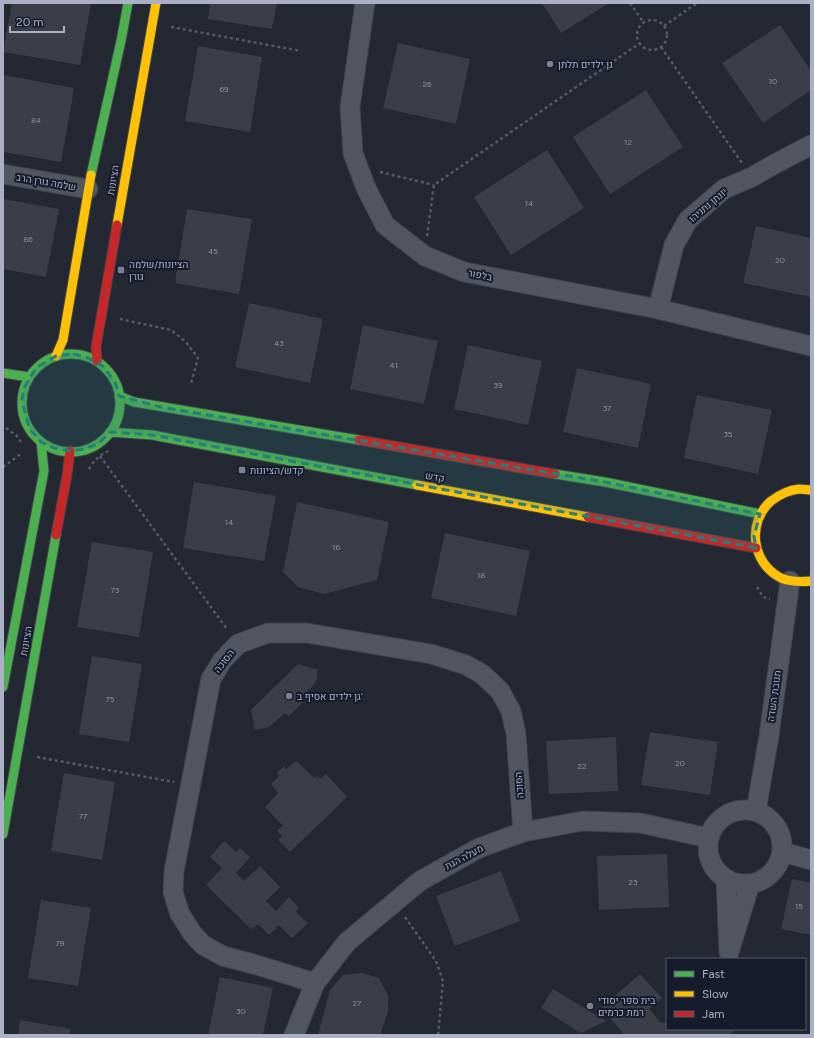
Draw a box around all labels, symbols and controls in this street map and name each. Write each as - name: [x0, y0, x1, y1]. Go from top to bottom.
- scale bar: [10, 8, 64, 34]
- text: 20 m: [16, 15, 44, 29]
- place label: גן ילדים תלתן: [558, 58, 613, 71]
- marker: גן ילדים תלתן: [545, 59, 555, 69]
- house number: 10: [769, 76, 777, 86]
- house number: 26: [423, 79, 432, 89]
- house number: 69: [219, 84, 229, 94]
- house number: 84: [31, 115, 41, 125]
- house number: 12: [624, 137, 632, 147]
- street label: הציונות: [104, 164, 122, 196]
- street label: שלמה גורן הרב: [15, 170, 77, 194]
- street label: יונתן נתניהו: [686, 185, 730, 225]
- house number: 14: [525, 198, 533, 208]
- house number: 86: [23, 234, 33, 244]
- house number: 45: [208, 246, 218, 256]
- house number: 20: [775, 255, 785, 265]
- place label: הציונות/שלמה גורן: [129, 258, 188, 283]
- marker: הציונות/שלמה גורן: [116, 265, 126, 275]
- street label: בלפור: [467, 266, 494, 284]
- house number: 43: [274, 338, 284, 348]
- house number: 41: [390, 360, 398, 370]
- house number: 39: [494, 380, 503, 390]
- house number: 37: [603, 403, 612, 413]
- house number: 35: [724, 429, 733, 439]
- place label: קדש/הציונות: [250, 464, 303, 477]
- marker: קדש/הציונות: [237, 465, 247, 475]
- street label: קדש: [424, 469, 446, 485]
- house number: 14: [225, 517, 233, 527]
- house number: 16: [332, 542, 340, 552]
- house number: 18: [477, 570, 485, 580]
- house number: 73: [111, 585, 119, 595]
- street label: הציונות: [17, 625, 35, 657]
- street label: הסוכה: [211, 646, 237, 675]
- street label: תנובת השדה: [764, 669, 784, 723]
- place label: גן ילדים אסיף ב': [297, 690, 363, 703]
- marker: גן ילדים אסיף ב': [284, 691, 294, 701]
- house number: 75: [106, 694, 115, 704]
- house number: 20: [675, 758, 685, 768]
- house number: 22: [578, 761, 586, 771]
- street label: הסוכה: [512, 771, 526, 799]
- house number: 77: [79, 811, 88, 821]
- street label: מעלה הגת: [443, 841, 485, 873]
- house number: 23: [629, 877, 637, 887]
- house number: 15: [795, 901, 803, 911]
- house number: 79: [56, 938, 65, 948]
- legend: [666, 958, 806, 1030]
- text: Fast: [702, 967, 725, 981]
- text: Slow: [702, 987, 729, 1001]
- place label: בית ספר יסודי רמת כרמים: [598, 994, 656, 1019]
- house number: 27: [353, 998, 362, 1008]
- marker: בית ספר יסודי רמת כרמים: [585, 1001, 595, 1011]
- house number: 30: [236, 1006, 246, 1016]
- text: Jam: [702, 1007, 725, 1021]

